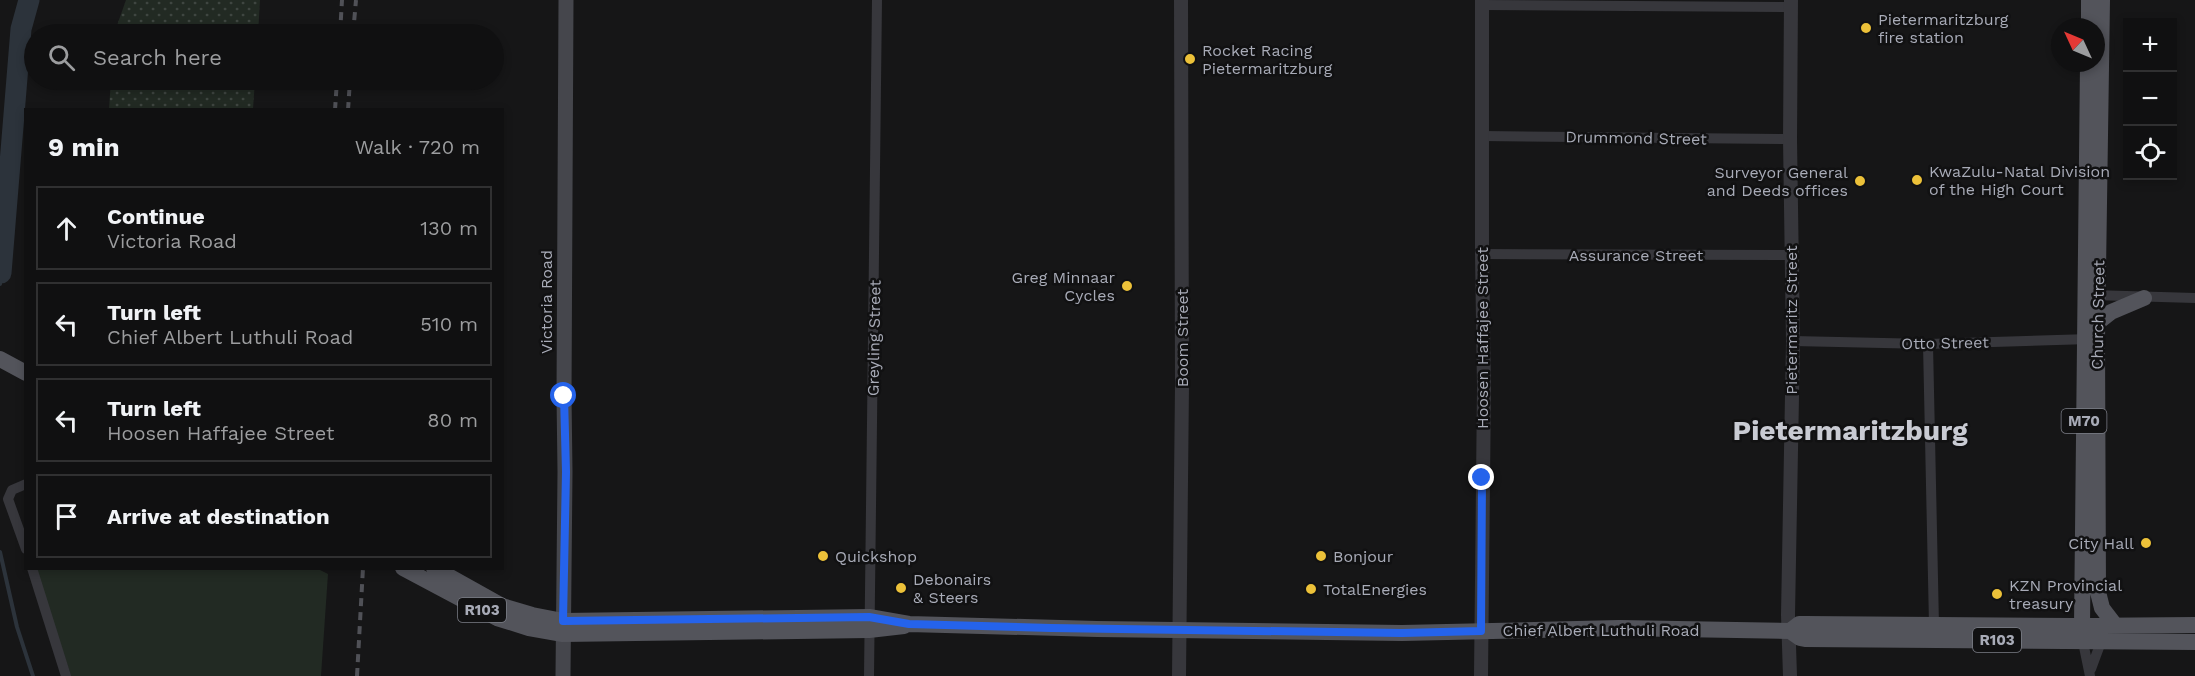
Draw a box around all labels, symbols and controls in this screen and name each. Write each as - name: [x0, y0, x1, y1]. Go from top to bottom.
- place label: Pietermaritzburg fire station: [1878, 10, 2009, 47]
- north arrow: [2051, 18, 2105, 72]
- map controls: [2123, 18, 2177, 180]
- button: +: [2123, 18, 2177, 72]
- marker: Pietermaritzburg fire station: [1859, 21, 1873, 35]
- search box: [24, 24, 504, 90]
- icon: search: [45, 41, 78, 74]
- place label: Rocket Racing Pietermaritzburg: [1202, 41, 1333, 78]
- text: Search here: [93, 45, 222, 70]
- marker: Rocket Racing Pietermaritzburg: [1183, 52, 1197, 66]
- button: −: [2123, 72, 2177, 126]
- button: locate: [2123, 126, 2177, 180]
- street label: Drummond Street: [1565, 127, 1707, 149]
- text: 9 min: [48, 132, 120, 162]
- text: Walk · 720 m: [355, 135, 480, 159]
- place label: KwaZulu-Natal Division of the High Court: [1929, 162, 2110, 199]
- place label: Surveyor General and Deeds offices: [1707, 163, 1848, 200]
- marker: KwaZulu-Natal Division of the High Court: [1910, 173, 1924, 187]
- marker: Surveyor General and Deeds offices: [1853, 174, 1867, 188]
- text: Continue: [107, 204, 205, 229]
- icon: ahead: [50, 212, 83, 245]
- text: 130 m: [420, 216, 478, 240]
- text: Victoria Road: [107, 229, 237, 253]
- street label: Pietermaritz Street: [1782, 245, 1801, 395]
- street label: Assurance Street: [1569, 246, 1703, 265]
- street label: Hoosen Haffajee Street: [1473, 247, 1492, 429]
- street label: Victoria Road: [537, 250, 556, 354]
- street label: Church Street: [2088, 260, 2108, 370]
- place label: Greg Minnaar Cycles: [1012, 268, 1115, 305]
- street label: Greyling Street: [863, 279, 885, 396]
- marker: Greg Minnaar Cycles: [1120, 279, 1134, 293]
- street label: Boom Street: [1173, 288, 1192, 387]
- text: Turn left: [107, 300, 201, 325]
- icon: left: [50, 308, 83, 341]
- text: 510 m: [420, 312, 478, 336]
- text: Chief Albert Luthuli Road: [107, 325, 353, 349]
- street label: Otto Street: [1901, 333, 1989, 353]
- route start: [550, 382, 576, 408]
- text: Turn left: [107, 396, 201, 421]
- icon: left: [50, 404, 83, 437]
- text: 80 m: [427, 408, 478, 432]
- road number: M70: [2062, 409, 2106, 433]
- district label: Pietermaritzburg: [1732, 414, 1968, 447]
- text: Hoosen Haffajee Street: [107, 421, 334, 445]
- route end: [1468, 464, 1494, 490]
- icon: arrive: [50, 500, 83, 533]
- text: Arrive at destination: [107, 504, 330, 529]
- place label: City Hall: [2068, 534, 2134, 553]
- marker: City Hall: [2139, 536, 2153, 550]
- place label: Quickshop: [835, 547, 917, 566]
- place label: Bonjour: [1333, 547, 1394, 566]
- marker: Quickshop: [816, 549, 830, 563]
- marker: Bonjour: [1314, 549, 1328, 563]
- place label: Debonairs & Steers: [913, 570, 991, 607]
- place label: KZN Provincial treasury: [2009, 576, 2122, 613]
- place label: TotalEnergies: [1323, 580, 1427, 599]
- marker: Debonairs & Steers: [894, 581, 908, 595]
- marker: TotalEnergies: [1304, 582, 1318, 596]
- marker: KZN Provincial treasury: [1990, 587, 2004, 601]
- road number: R103: [458, 598, 506, 622]
- street label: Chief Albert Luthuli Road: [1502, 621, 1700, 640]
- road number: R103: [1973, 628, 2021, 652]

